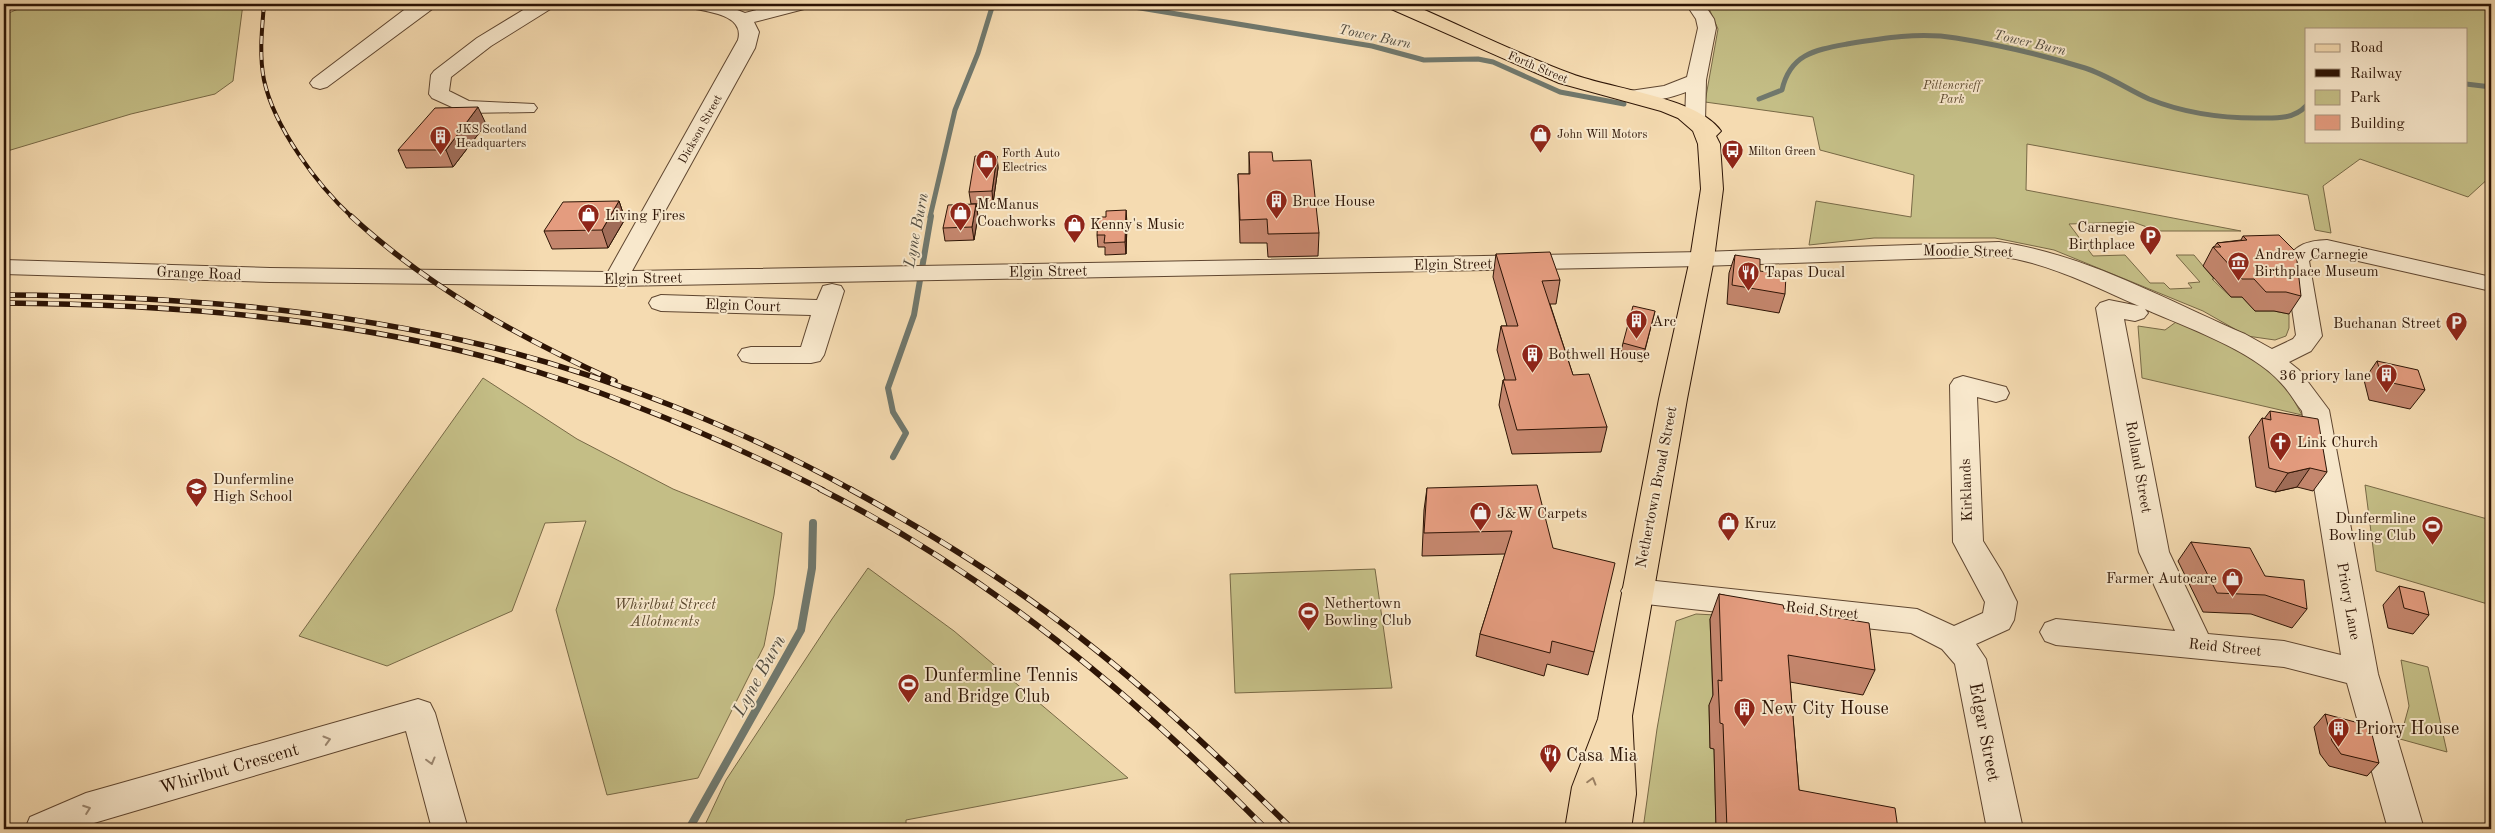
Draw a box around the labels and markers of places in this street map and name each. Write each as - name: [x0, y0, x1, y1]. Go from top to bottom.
- shop icon: John Will Motors: [1529, 122, 1553, 153]
- building icon: JKS Scotland Headquarters: [428, 124, 452, 155]
- place label: JKS Scotland Headquarters: [456, 124, 527, 150]
- place label: John Will Motors: [1557, 129, 1647, 141]
- bus stop icon: Milton Green: [1720, 139, 1744, 170]
- place label: Milton Green: [1748, 146, 1816, 158]
- shop icon: Forth Auto Electrics: [974, 148, 998, 179]
- place label: Forth Auto Electrics: [1002, 148, 1060, 174]
- building icon: Bruce House: [1264, 189, 1288, 220]
- place label: Bruce House: [1292, 195, 1375, 210]
- place label: McManus Coachworks: [977, 198, 1055, 230]
- shop icon: McManus Coachworks: [949, 201, 973, 232]
- shop icon: Living Fires: [577, 203, 601, 234]
- place label: Living Fires: [605, 209, 685, 224]
- shop icon: Kenny's Music: [1062, 212, 1086, 243]
- place label: Kenny's Music: [1090, 218, 1185, 233]
- place label: Carnegie Birthplace: [2068, 221, 2135, 253]
- parking icon: Carnegie Birthplace: [2139, 224, 2163, 255]
- place label: Andrew Carnegie Birthplace Museum: [2254, 248, 2379, 280]
- museum icon: Andrew Carnegie Birthplace Museum: [2226, 251, 2250, 282]
- restaurant icon: Tapas Ducal: [1736, 260, 1760, 291]
- place label: Tapas Ducal: [1764, 266, 1845, 281]
- building icon: Arc: [1624, 309, 1648, 340]
- parking icon: Buchanan Street: [2445, 311, 2469, 342]
- place label: Arc: [1652, 315, 1677, 330]
- place label: Buchanan Street: [2333, 317, 2441, 332]
- building icon: Bothwell House: [1520, 342, 1544, 373]
- place label: Bothwell House: [1548, 348, 1650, 363]
- building icon: 36 priory lane: [2375, 363, 2399, 394]
- place label: 36 priory lane: [2279, 369, 2371, 384]
- church icon: Link Church: [2269, 430, 2293, 461]
- place label: Link Church: [2297, 436, 2378, 451]
- place label: Dunfermline High School: [213, 473, 294, 505]
- school or university icon: Dunfermline High School: [185, 476, 209, 507]
- shop icon: J&W Carpets: [1469, 501, 1493, 532]
- place label: J&W Carpets: [1497, 507, 1587, 522]
- shop icon: Kruz: [1716, 511, 1740, 542]
- place label: Dunfermline Bowling Club: [2329, 512, 2416, 544]
- sports icon: Dunfermline Bowling Club: [2420, 515, 2444, 546]
- place label: Kruz: [1744, 517, 1776, 532]
- shop icon: Farmer Autocare: [2221, 566, 2245, 597]
- place label: Farmer Autocare: [2106, 572, 2217, 587]
- place label: Nethertown Bowling Club: [1324, 597, 1411, 629]
- sports icon: Nethertown Bowling Club: [1296, 600, 1320, 631]
- place label: Dunfermline Tennis and Bridge Club: [924, 667, 1078, 706]
- sports icon: Dunfermline Tennis and Bridge Club: [896, 673, 920, 704]
- building icon: New City House: [1733, 696, 1757, 727]
- place label: New City House: [1761, 700, 1889, 718]
- building icon: Priory House: [2327, 716, 2351, 747]
- place label: Priory House: [2355, 720, 2459, 738]
- restaurant icon: Casa Mia: [1538, 743, 1562, 774]
- place label: Casa Mia: [1566, 747, 1638, 765]

